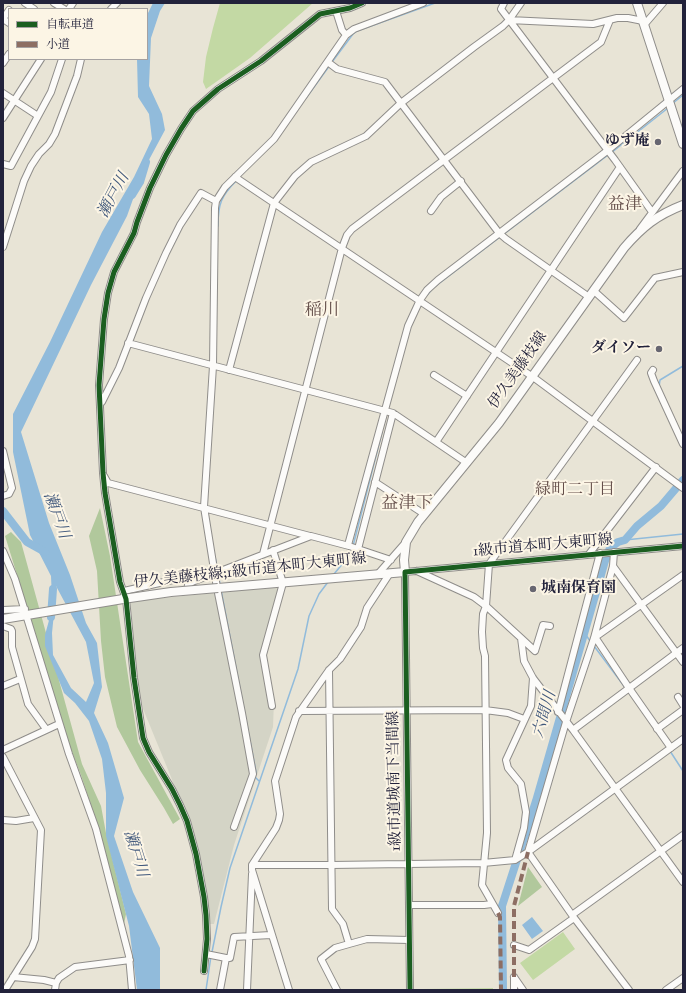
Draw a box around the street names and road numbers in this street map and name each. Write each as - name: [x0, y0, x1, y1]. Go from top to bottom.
- street label: 伊久美藤枝線: [486, 329, 552, 413]
- street label: 1級市道本町大東町線: [472, 532, 614, 562]
- street label: 伊久美藤枝線;1級市道本町大東町線: [133, 551, 367, 593]
- street label: 1級市道城南下当間線: [386, 711, 406, 851]

